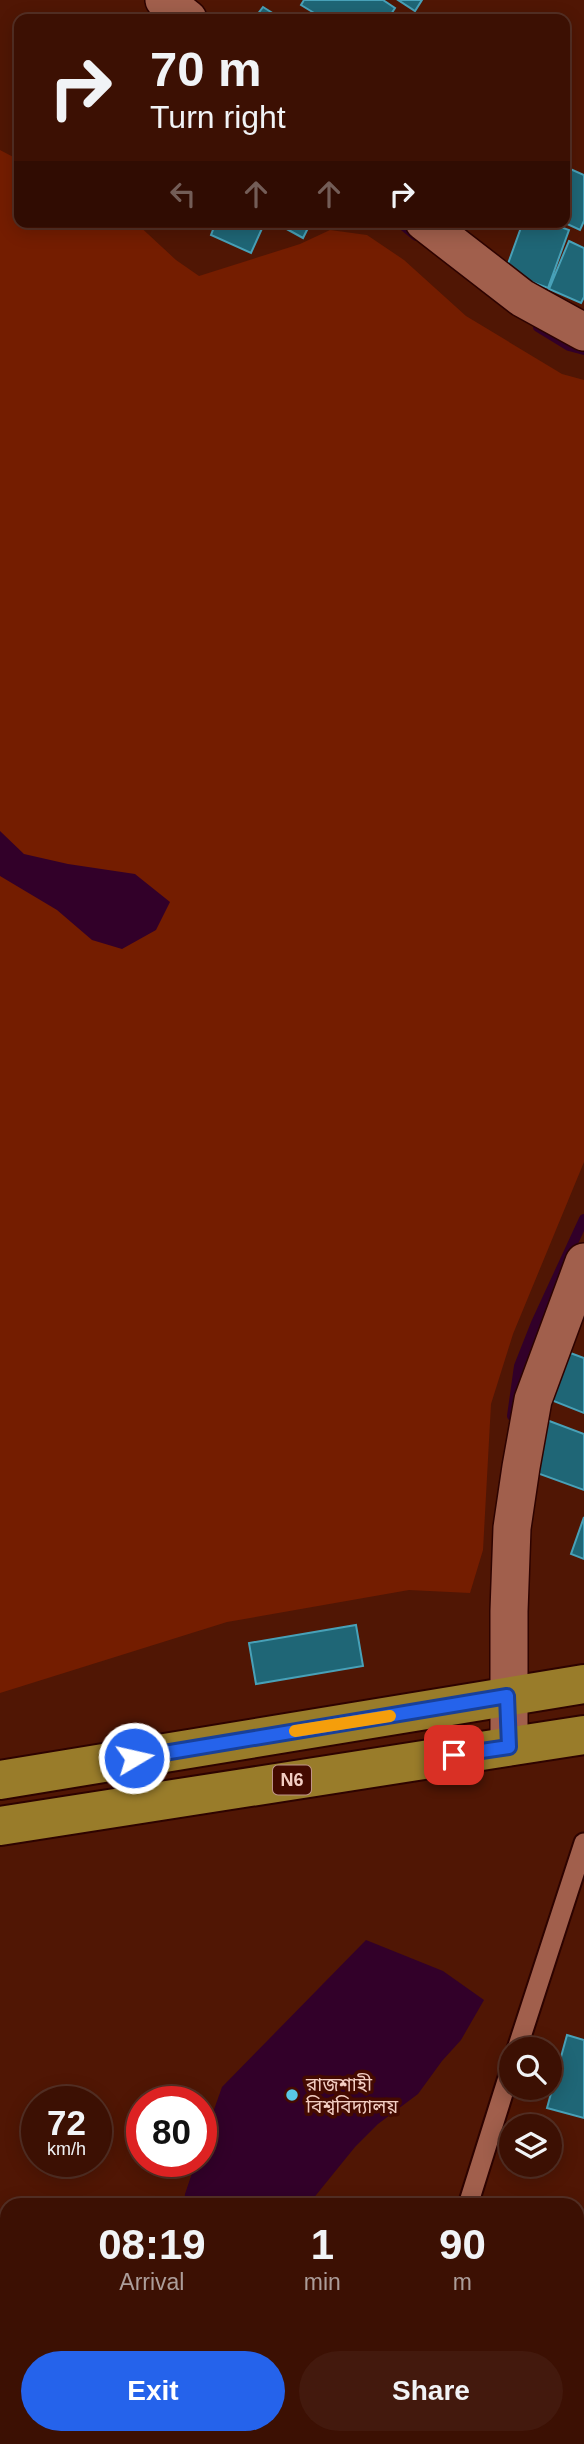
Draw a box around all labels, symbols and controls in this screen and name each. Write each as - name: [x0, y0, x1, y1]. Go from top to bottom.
- icon: right: [35, 42, 126, 133]
- text: 70 m: [150, 42, 262, 96]
- text: Turn right: [150, 99, 286, 135]
- icon: left: [164, 175, 202, 213]
- icon: ahead: [237, 175, 275, 213]
- icon: ahead: [310, 175, 348, 213]
- icon: right: [383, 175, 421, 213]
- position arrow: [97, 1721, 171, 1795]
- pin: [424, 1725, 484, 1785]
- icon: arrive: [435, 1736, 473, 1774]
- road number: N6: [273, 1765, 311, 1794]
- map controls: [499, 2037, 562, 2177]
- button: search: [499, 2037, 562, 2100]
- place label: রাজশাহী বিশ্ববিদ্যালয়: [305, 2073, 399, 2117]
- speed limit sign: 80: [126, 2086, 217, 2177]
- marker: রাজশাহী বিশ্ববিদ্যালয়: [284, 2087, 300, 2103]
- text: 72: [47, 2103, 86, 2142]
- button: layers: [499, 2114, 562, 2177]
- text: km/h: [47, 2139, 86, 2159]
- text: 08:19: [98, 2221, 206, 2268]
- text: 1: [311, 2221, 334, 2268]
- text: 90: [439, 2221, 486, 2268]
- text: Arrival: [119, 2269, 184, 2295]
- text: min: [304, 2269, 341, 2295]
- text: m: [453, 2269, 472, 2295]
- button: Exit: [21, 2351, 285, 2431]
- button: Share: [299, 2351, 563, 2431]

